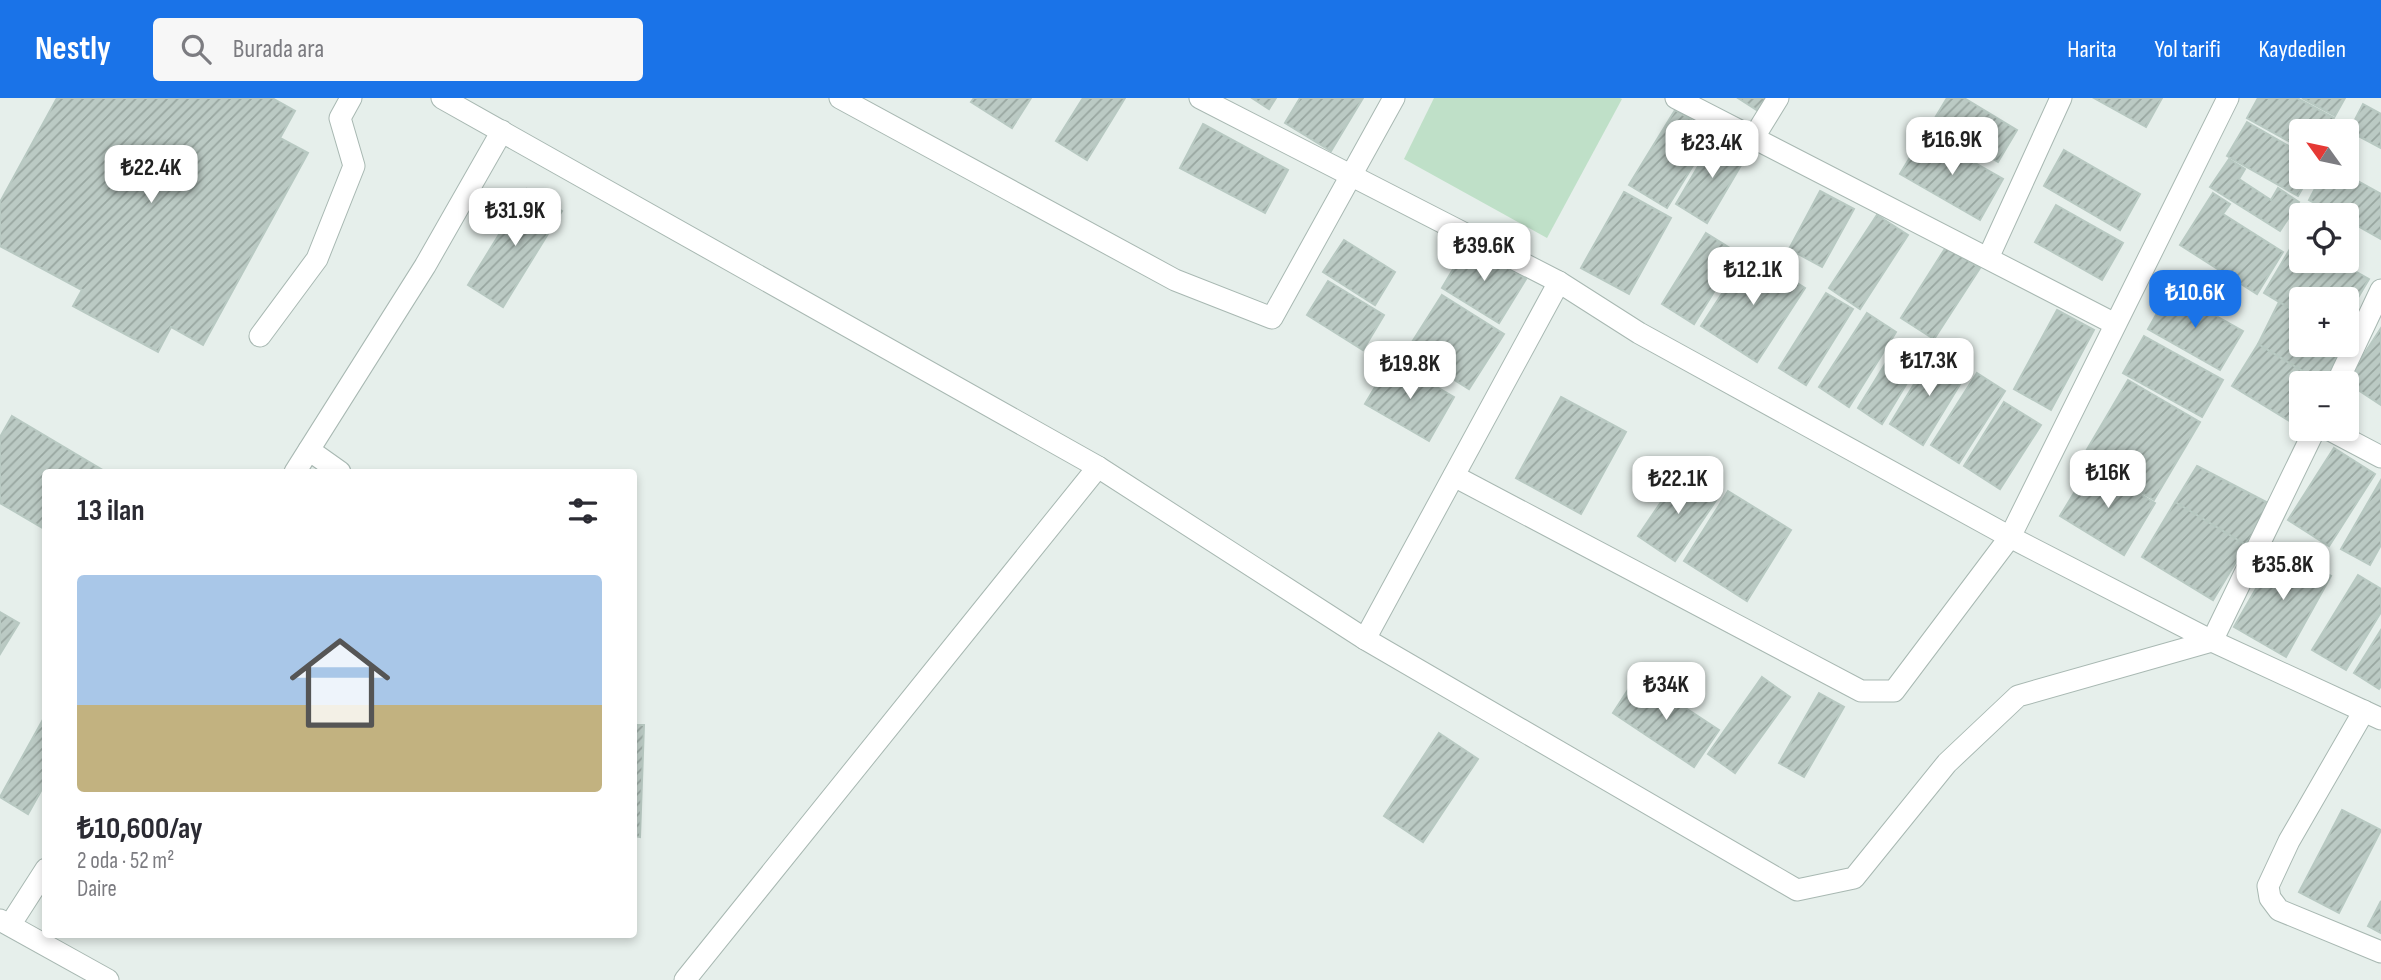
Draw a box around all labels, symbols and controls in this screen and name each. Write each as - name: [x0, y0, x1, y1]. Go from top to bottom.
- search box: [153, 18, 643, 81]
- text: Nestly: [35, 29, 111, 69]
- icon: search: [177, 30, 215, 68]
- text: Burada ara: [233, 34, 324, 65]
- text: Harita: [2067, 35, 2117, 64]
- text: Yol tarifi: [2155, 35, 2221, 64]
- text: Kaydedilen: [2259, 35, 2346, 64]
- pin: ₺16.9K: [1895, 118, 2009, 177]
- north arrow: [2289, 119, 2359, 189]
- map controls: [2289, 119, 2359, 441]
- pin: ₺23.4K: [1655, 120, 1769, 180]
- text: ₺16.9K: [1922, 126, 1982, 154]
- text: ₺23.4K: [1682, 129, 1742, 157]
- pin: ₺22.4K: [94, 146, 208, 205]
- text: ₺22.4K: [121, 154, 181, 182]
- pin: ₺31.9K: [458, 188, 572, 248]
- text: ₺31.9K: [485, 197, 545, 225]
- button: locate: [2289, 203, 2359, 273]
- pin: ₺39.6K: [1427, 223, 1541, 283]
- text: ₺39.6K: [1454, 232, 1514, 260]
- pin: ₺12.1K: [1696, 248, 1810, 307]
- text: ₺12.1K: [1724, 256, 1782, 284]
- pin: ₺10.6K: [2138, 271, 2252, 330]
- text: ₺10.6K: [2165, 279, 2225, 307]
- button: +: [2289, 287, 2359, 357]
- pin: ₺17.3K: [1872, 338, 1986, 398]
- pin: ₺19.8K: [1353, 342, 1467, 401]
- text: ₺17.3K: [1901, 347, 1957, 375]
- text: ₺19.8K: [1380, 350, 1440, 378]
- button: −: [2289, 371, 2359, 441]
- pin: ₺16K: [2067, 450, 2149, 510]
- pin: ₺22.1K: [1621, 456, 1735, 516]
- text: ₺16K: [2086, 459, 2130, 487]
- text: ₺22.1K: [1648, 465, 1708, 493]
- icon: filters: [564, 492, 602, 530]
- text: 13 ilan: [77, 493, 145, 529]
- pin: ₺35.8K: [2226, 542, 2340, 602]
- text: ₺35.8K: [2253, 551, 2313, 579]
- icon: home: [277, 620, 403, 746]
- pin: ₺34K: [1625, 662, 1707, 722]
- text: ₺34K: [1643, 671, 1689, 699]
- text: ₺10,600/ay: [77, 811, 203, 847]
- text: 2 oda · 52 m²: [77, 847, 174, 875]
- text: Daire: [77, 875, 117, 903]

